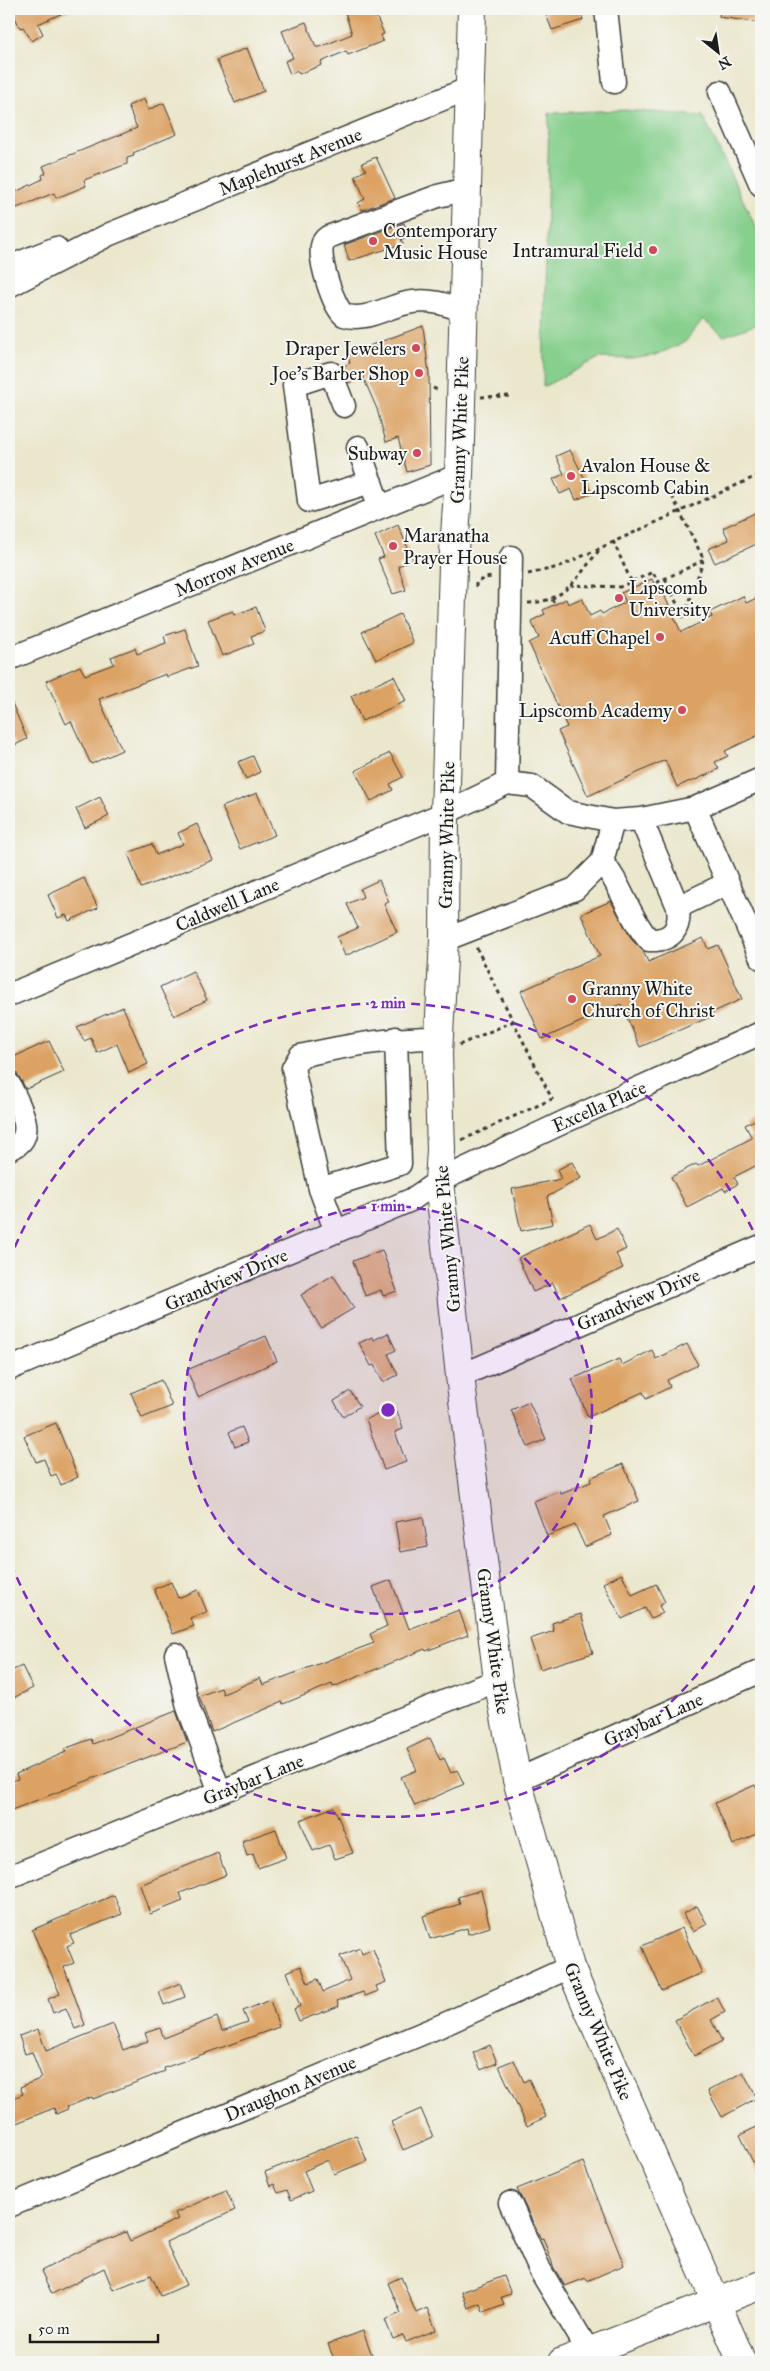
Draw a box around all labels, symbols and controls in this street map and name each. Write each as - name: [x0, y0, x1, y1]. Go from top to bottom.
- north arrow: [692, 28, 742, 78]
- text: N: [715, 52, 734, 73]
- street label: Maplehurst Avenue: [215, 122, 365, 201]
- place label: Contemporary Music House: [383, 219, 498, 264]
- marker: Contemporary Music House: [367, 235, 379, 247]
- place label: Intramural Field: [512, 239, 643, 262]
- marker: Intramural Field: [647, 244, 659, 256]
- place label: Draper Jewelers: [285, 337, 406, 361]
- marker: Draper Jewelers: [410, 342, 422, 354]
- street label: Granny White Pike: [445, 356, 474, 504]
- place label: Joe's Barber Shop: [270, 362, 409, 386]
- marker: Joe's Barber Shop: [413, 367, 425, 379]
- place label: Subway: [348, 442, 408, 465]
- marker: Subway: [411, 447, 423, 459]
- place label: Avalon House & Lipscomb Cabin: [580, 454, 710, 499]
- marker: Avalon House & Lipscomb Cabin: [565, 470, 577, 482]
- place label: Maranatha Prayer House: [403, 524, 507, 569]
- street label: Morrow Avenue: [171, 533, 297, 602]
- marker: Maranatha Prayer House: [387, 540, 399, 552]
- place label: Lipscomb University: [629, 576, 712, 621]
- marker: Lipscomb University: [613, 592, 625, 604]
- place label: Acuff Chapel: [549, 626, 651, 649]
- marker: Acuff Chapel: [654, 631, 666, 643]
- place label: Lipscomb Academy: [519, 699, 673, 722]
- marker: Lipscomb Academy: [676, 704, 688, 716]
- street label: Granny White Pike: [434, 761, 459, 909]
- street label: Caldwell Lane: [172, 872, 283, 937]
- place label: Granny White Church of Christ: [582, 977, 715, 1022]
- marker: Granny White Church of Christ: [566, 993, 578, 1005]
- text: 2 min: [370, 994, 407, 1012]
- street label: Excella Place: [549, 1076, 650, 1137]
- street label: Granny White Pike: [430, 1164, 465, 1313]
- text: 1 min: [371, 1197, 406, 1215]
- street label: Grandview Drive: [161, 1243, 291, 1316]
- street label: Grandview Drive: [573, 1263, 703, 1336]
- centre of rings: [379, 1401, 397, 1419]
- street label: Granny White Pike: [472, 1566, 515, 1716]
- street label: Graybar Lane: [600, 1687, 707, 1752]
- street label: Graybar Lane: [200, 1749, 307, 1810]
- street label: Granny White Pike: [559, 1959, 638, 2104]
- street label: Draughon Avenue: [221, 2050, 360, 2127]
- scale bar: [30, 2311, 158, 2343]
- text: 50 m: [38, 2320, 70, 2338]

